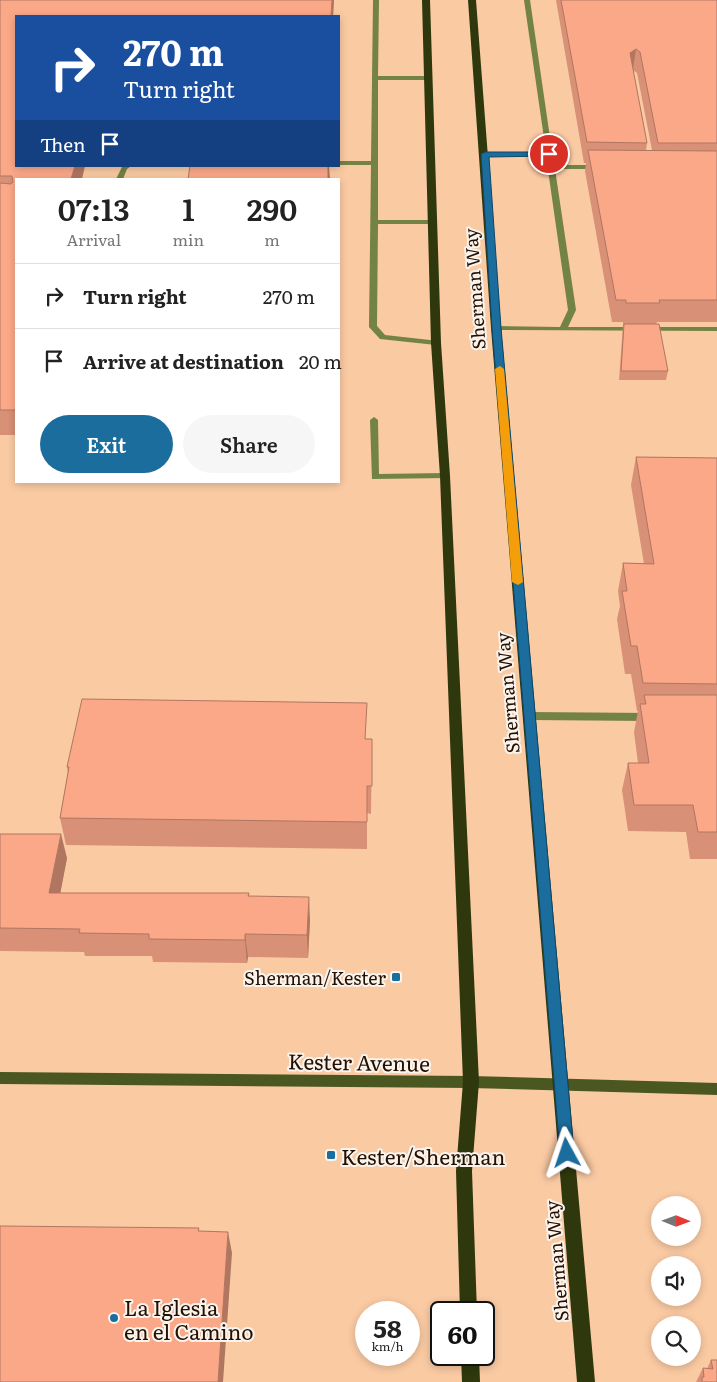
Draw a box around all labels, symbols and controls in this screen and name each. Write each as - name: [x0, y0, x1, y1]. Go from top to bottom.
- text: 270 m: [123, 25, 224, 77]
- icon: right: [40, 35, 105, 100]
- text: Turn right: [123, 72, 235, 105]
- text: Then: [40, 130, 86, 158]
- icon: arrive: [96, 130, 124, 158]
- pin: [528, 133, 570, 175]
- icon: arrive: [535, 140, 563, 168]
- text: 07:13: [58, 186, 130, 230]
- text: 1: [182, 186, 194, 230]
- text: 290: [247, 186, 297, 230]
- text: Arrival: [66, 227, 121, 251]
- text: min: [173, 227, 204, 251]
- text: m: [264, 227, 280, 251]
- street label: Sherman Way: [456, 227, 492, 350]
- icon: right: [40, 282, 68, 310]
- text: Turn right: [83, 282, 187, 310]
- text: 270 m: [263, 282, 315, 310]
- icon: arrive: [40, 347, 68, 375]
- text: Arrive at destination: [83, 347, 284, 375]
- text: 20 m: [299, 347, 342, 375]
- button: Exit: [40, 415, 173, 473]
- button: Share: [183, 415, 315, 473]
- street label: Sherman Way: [488, 631, 526, 755]
- place label: Sherman/Kester: [244, 964, 386, 991]
- marker: Sherman/Kester: [390, 971, 402, 983]
- street label: Kester Avenue: [288, 1044, 430, 1078]
- position arrow: [540, 1126, 592, 1178]
- place label: Kester/Sherman: [341, 1140, 505, 1171]
- marker: Kester/Sherman: [325, 1149, 337, 1161]
- north arrow: [651, 1196, 701, 1246]
- map controls: [651, 1196, 701, 1366]
- street label: Sherman Way: [537, 1199, 575, 1323]
- button: sound: [651, 1256, 701, 1306]
- place label: La Iglesia en el Camino: [124, 1291, 254, 1346]
- speed limit sign: 60: [430, 1301, 495, 1366]
- text: 58: [373, 1309, 402, 1346]
- marker: La Iglesia en el Camino: [108, 1312, 120, 1324]
- button: search: [651, 1316, 701, 1366]
- text: km/h: [372, 1337, 403, 1355]

